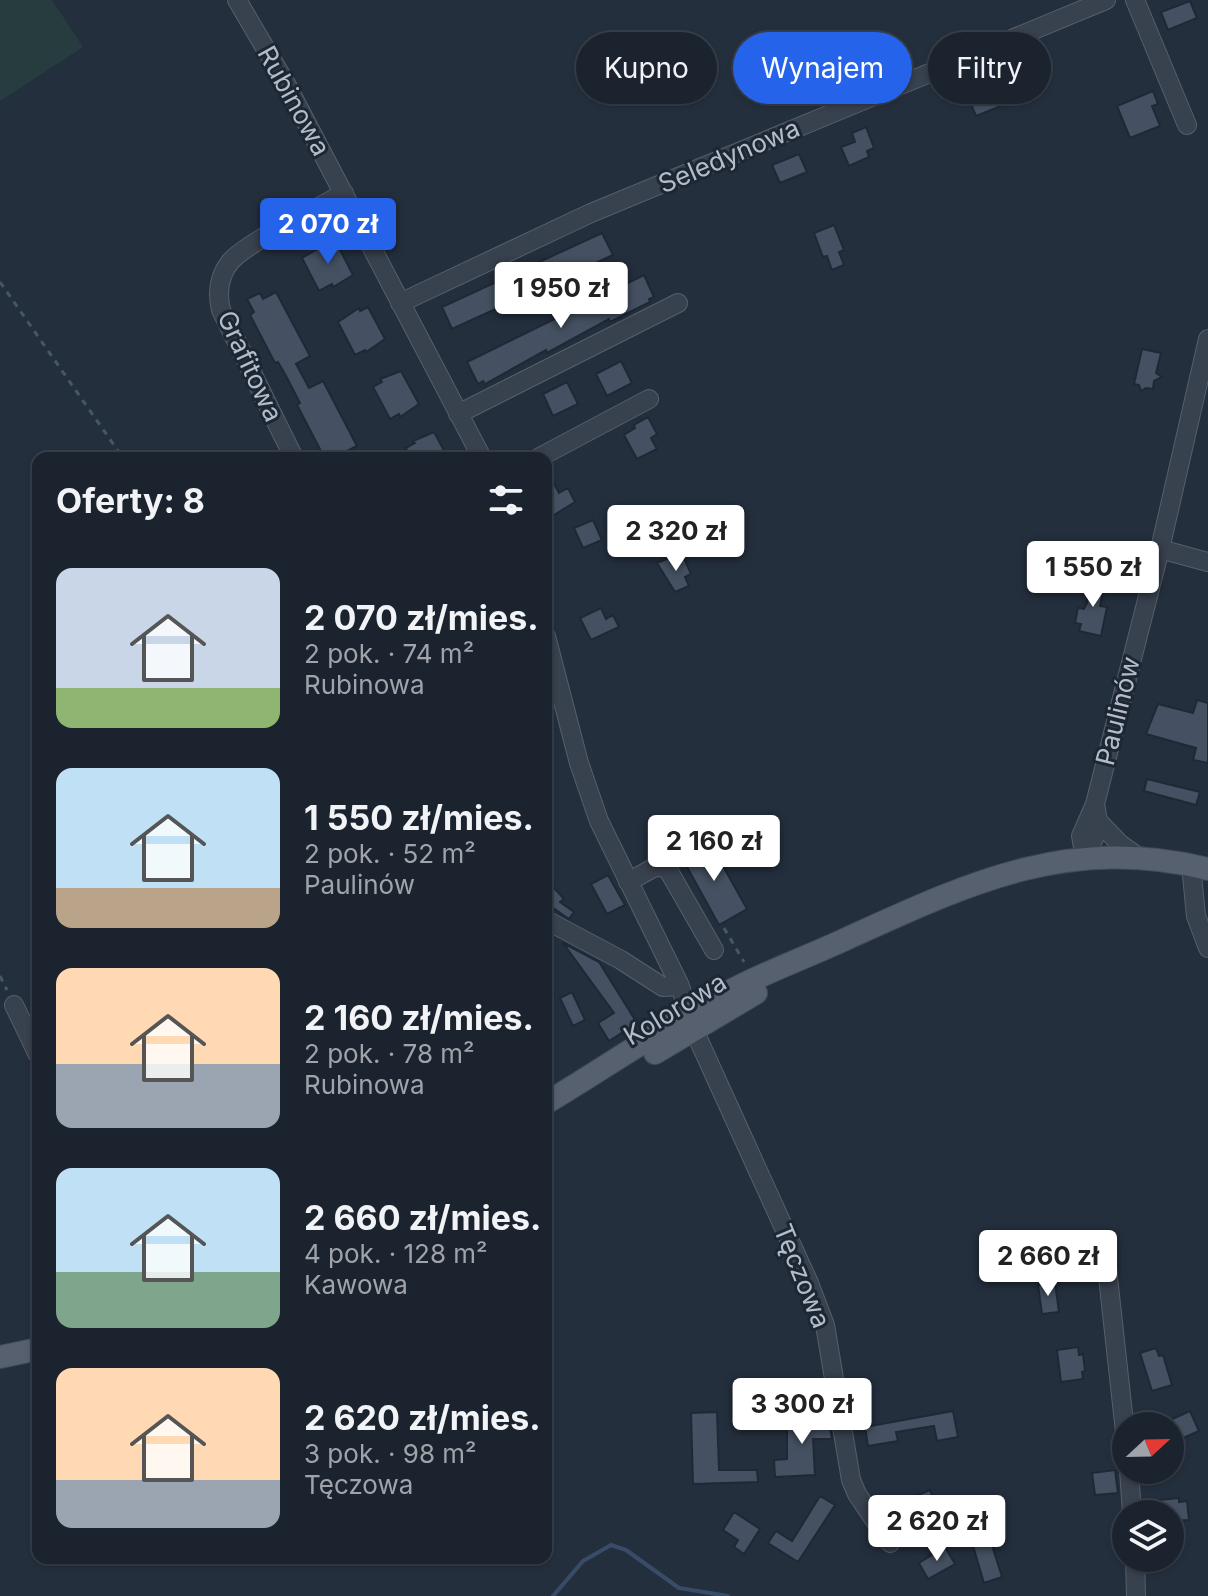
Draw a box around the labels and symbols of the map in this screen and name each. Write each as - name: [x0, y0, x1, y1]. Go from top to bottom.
- street label: Rubinowa: [252, 40, 337, 161]
- street label: Seledynowa: [654, 112, 804, 199]
- pin: 2 070 zł: [245, 198, 411, 266]
- pin: 1 950 zł: [478, 262, 644, 330]
- street label: Grafitowa: [211, 305, 290, 426]
- pin: 2 320 zł: [593, 505, 759, 573]
- pin: 1 550 zł: [1010, 541, 1176, 609]
- street label: Paulinów: [1089, 653, 1146, 768]
- pin: 2 160 zł: [631, 815, 797, 883]
- street label: Kolorowa: [618, 966, 732, 1051]
- street label: Tęczowa: [768, 1219, 837, 1332]
- pin: 2 660 zł: [965, 1230, 1131, 1298]
- pin: 3 300 zł: [719, 1378, 885, 1446]
- north arrow: [1112, 1412, 1184, 1484]
- pin: 2 620 zł: [854, 1495, 1020, 1563]

